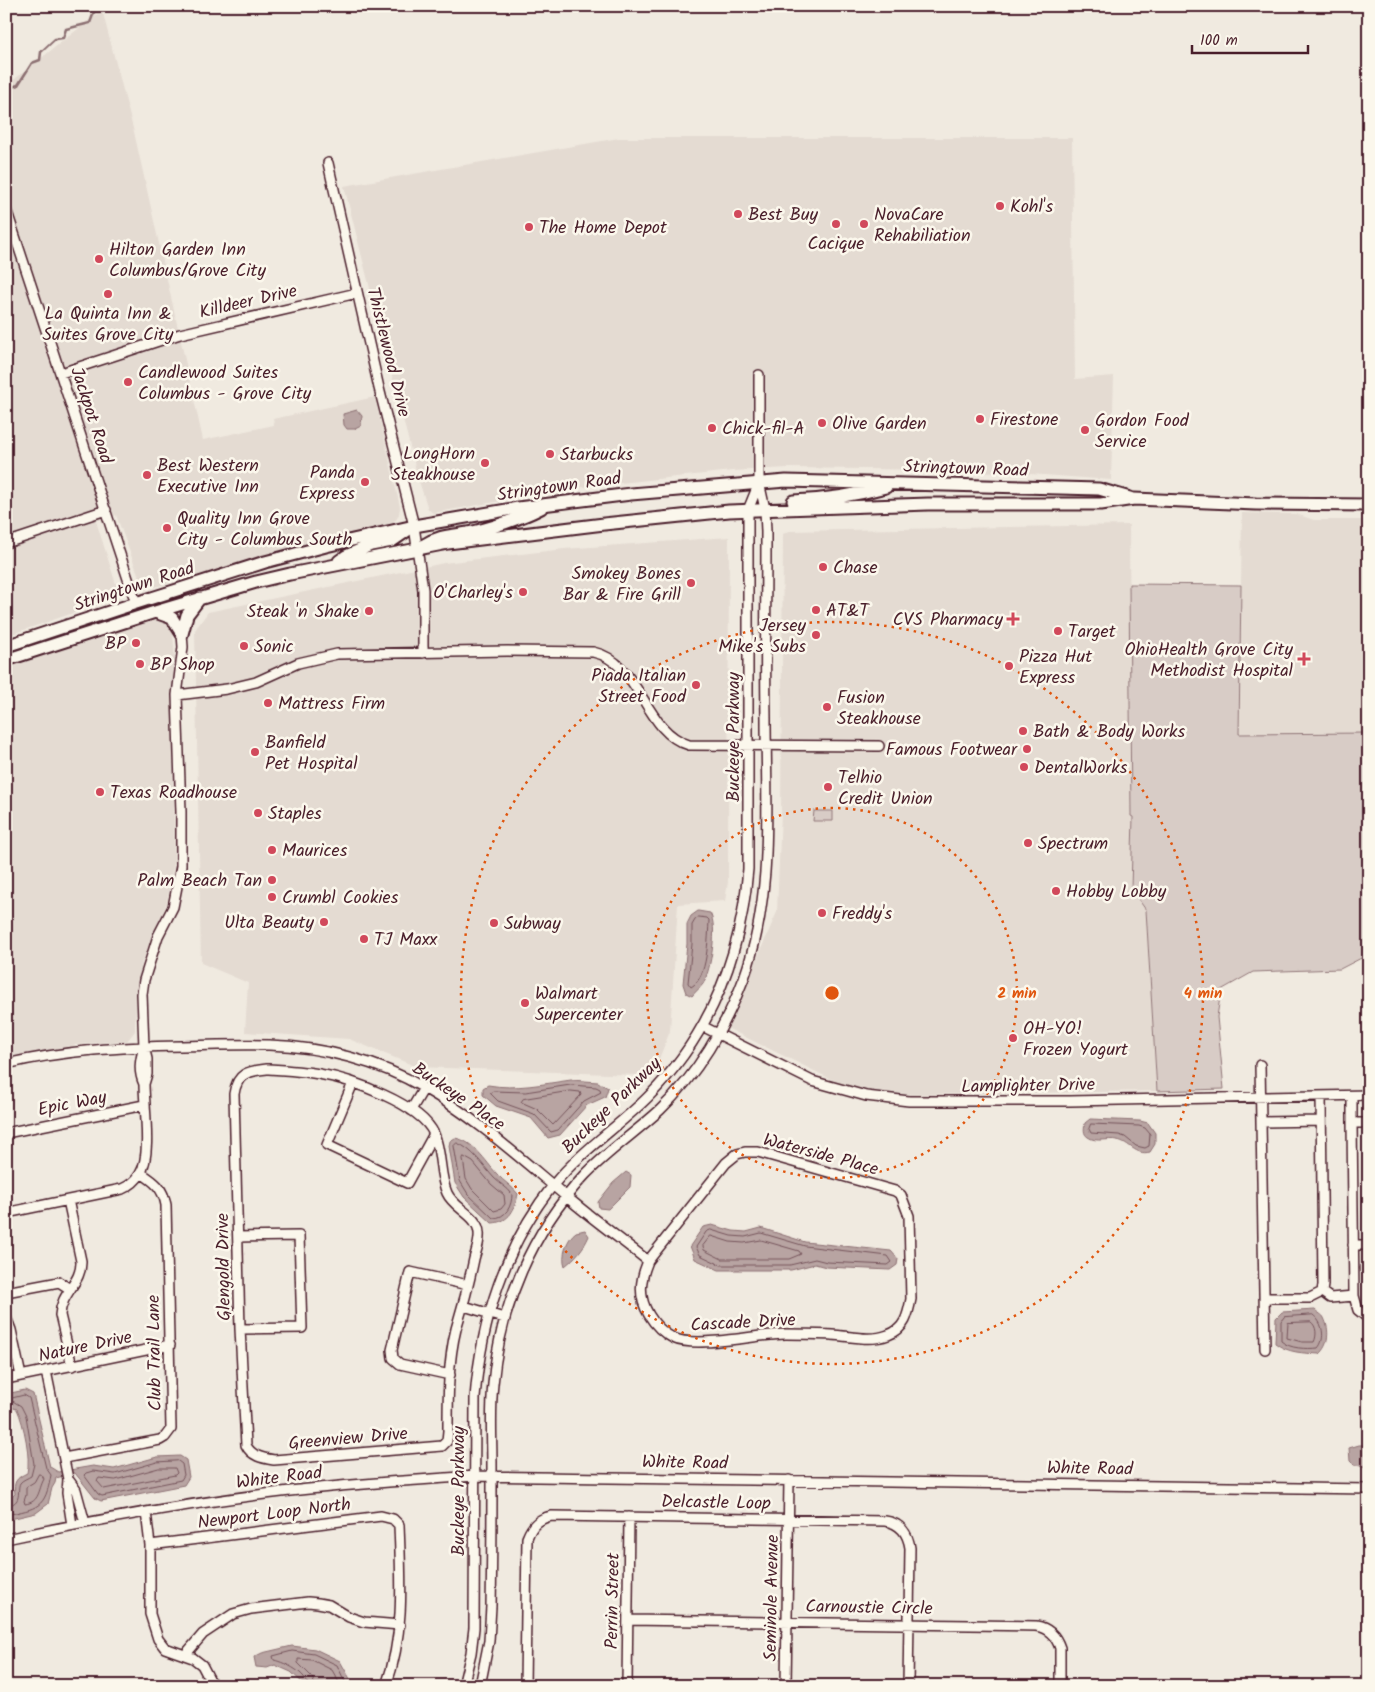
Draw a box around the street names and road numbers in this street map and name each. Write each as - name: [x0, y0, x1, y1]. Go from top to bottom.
- street label: Killdeer Drive: [197, 277, 300, 328]
- street label: Thistlewood Drive: [357, 284, 418, 420]
- street label: Jackpot Road: [61, 363, 120, 469]
- street label: Stringtown Road: [903, 453, 1030, 486]
- street label: Stringtown Road: [495, 464, 624, 511]
- street label: Stringtown Road: [71, 554, 199, 621]
- street label: Buckeye Parkway: [720, 671, 749, 802]
- street label: Buckeye Parkway: [555, 1050, 669, 1162]
- street label: Buckeye Place: [406, 1055, 511, 1139]
- street label: Lamplighter Drive: [961, 1071, 1095, 1102]
- street label: Epic Way: [35, 1083, 110, 1125]
- street label: Waterside Place: [760, 1126, 882, 1185]
- street label: Glengold Drive: [209, 1213, 240, 1321]
- street label: Club Trail Lane: [140, 1295, 171, 1411]
- street label: Cascade Drive: [690, 1306, 796, 1341]
- street label: Nature Drive: [36, 1323, 135, 1372]
- street label: Greenview Drive: [287, 1420, 409, 1459]
- street label: Buckeye Parkway: [445, 1425, 474, 1556]
- street label: White Road: [642, 1448, 729, 1479]
- street label: White Road: [1047, 1454, 1134, 1485]
- street label: White Road: [235, 1459, 325, 1498]
- street label: Delcastle Loop: [661, 1488, 771, 1519]
- street label: Newport Loop North: [196, 1491, 352, 1538]
- street label: Seminole Avenue: [757, 1534, 788, 1662]
- street label: Perrin Street: [598, 1551, 629, 1650]
- street label: Carnoustie Circle: [805, 1593, 933, 1624]

